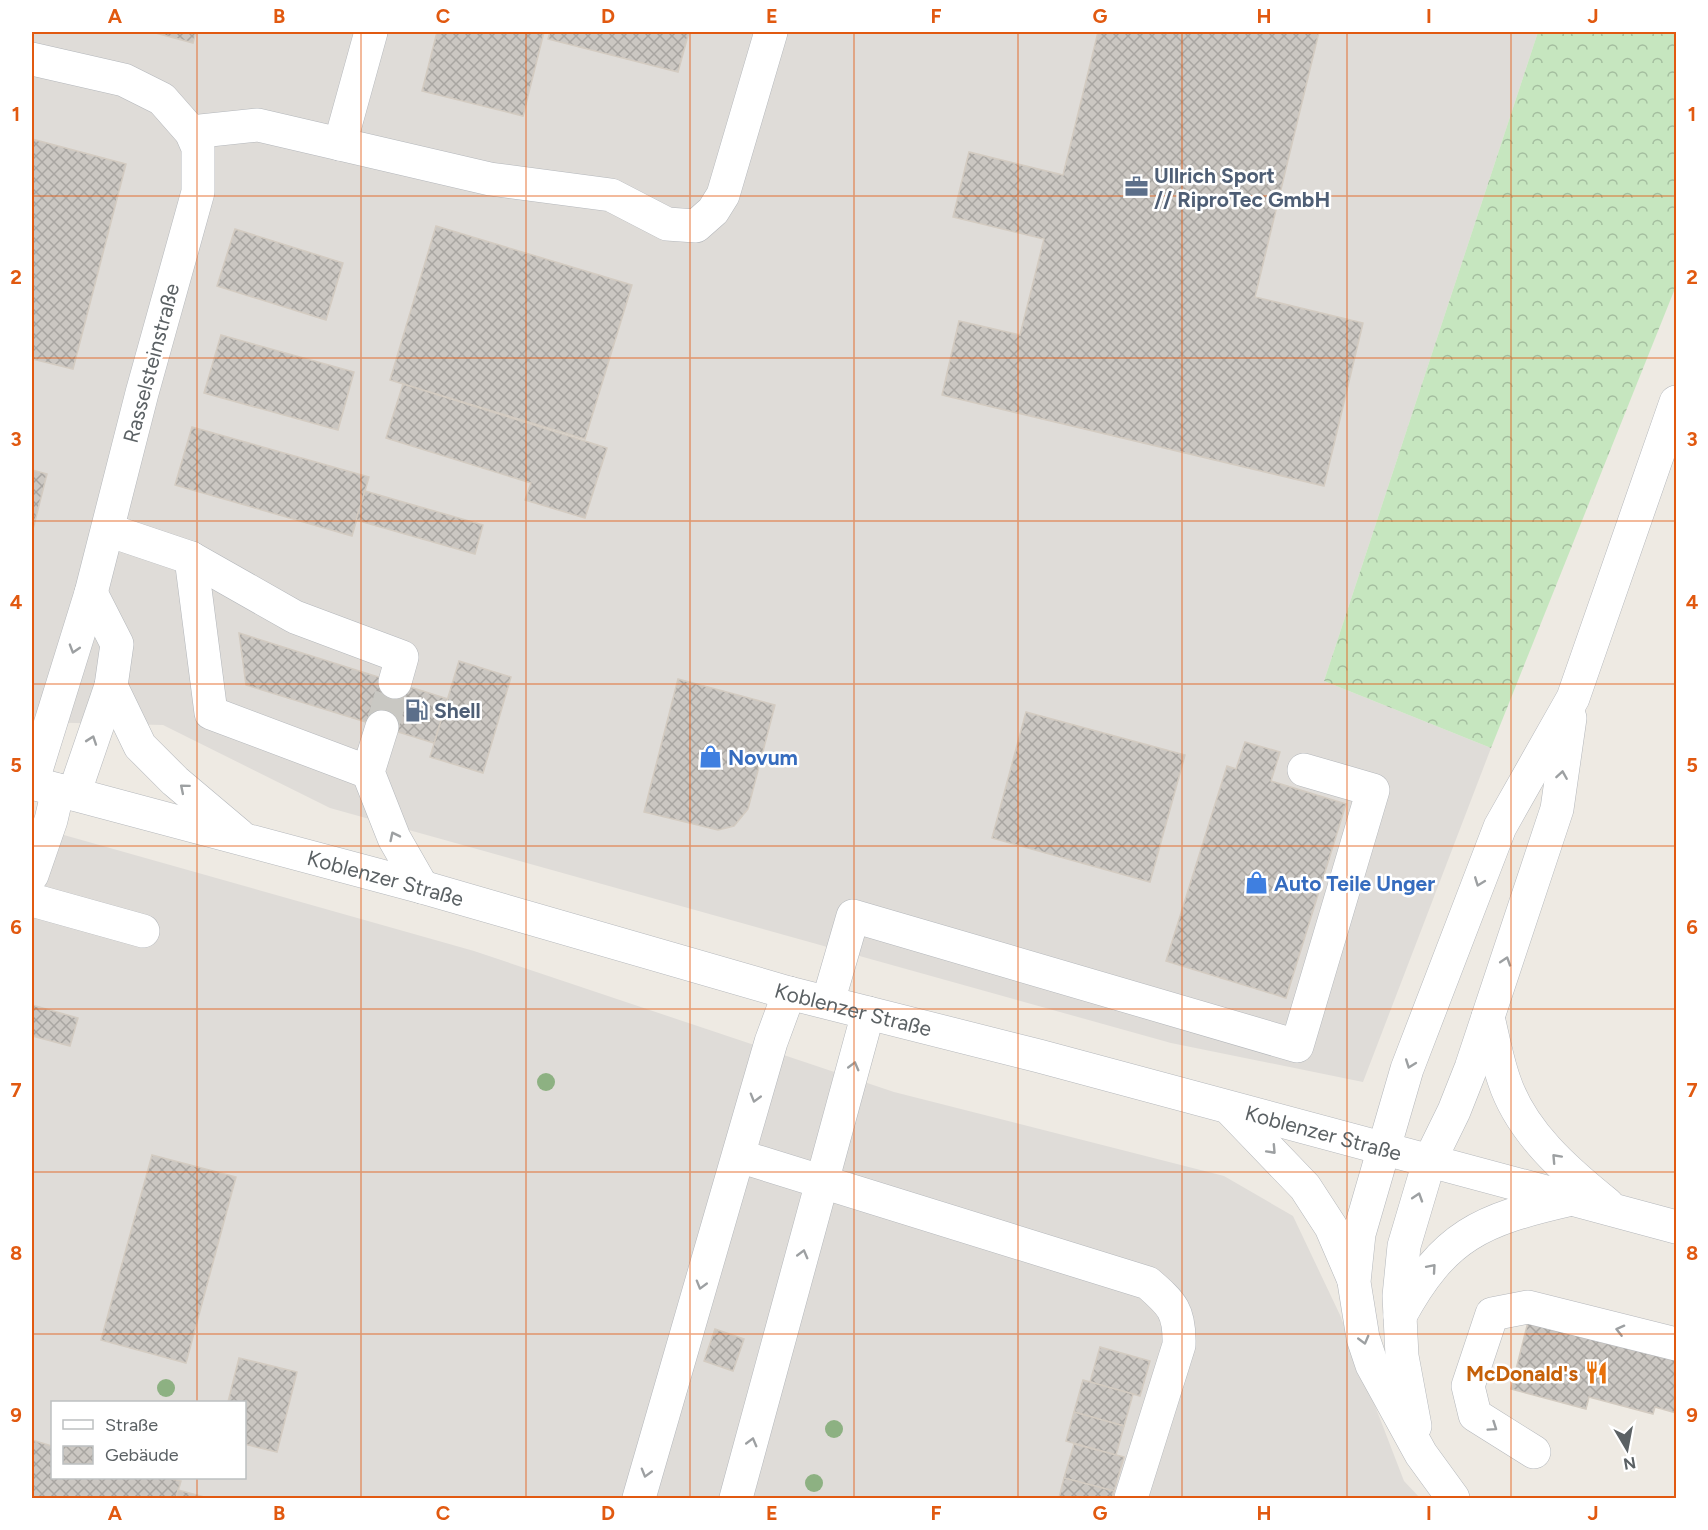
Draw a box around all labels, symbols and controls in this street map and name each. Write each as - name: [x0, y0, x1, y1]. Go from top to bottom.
- text: A: [108, 4, 123, 28]
- text: B: [273, 4, 285, 28]
- text: C: [436, 4, 450, 28]
- text: D: [601, 4, 615, 28]
- text: E: [766, 4, 778, 28]
- text: F: [930, 4, 942, 28]
- text: G: [1093, 4, 1108, 28]
- text: H: [1257, 4, 1272, 28]
- text: I: [1426, 4, 1432, 28]
- text: J: [1587, 4, 1599, 28]
- text: 1: [12, 102, 20, 126]
- text: 1: [1688, 102, 1696, 126]
- place label: Ullrich Sport // RiproTec GmbH: [1154, 163, 1330, 212]
- office icon: Ullrich Sport // RiproTec GmbH: [1123, 174, 1149, 200]
- text: 2: [10, 265, 22, 289]
- text: 2: [1686, 265, 1698, 289]
- street label: Rasselsteinstraße: [118, 281, 184, 445]
- text: 3: [10, 427, 22, 451]
- text: 3: [1686, 427, 1698, 451]
- text: 4: [10, 590, 23, 614]
- text: 4: [1686, 590, 1699, 614]
- one-way arrow: [69, 643, 81, 654]
- fuel station icon: Shell: [403, 697, 429, 723]
- place label: Shell: [434, 698, 481, 723]
- one-way arrow: [85, 735, 98, 746]
- shop icon: Novum: [697, 744, 723, 770]
- place label: Novum: [728, 745, 798, 770]
- text: 5: [10, 753, 22, 777]
- text: 5: [1686, 753, 1698, 777]
- one-way arrow: [1555, 770, 1567, 779]
- one-way arrow: [180, 784, 191, 795]
- one-way arrow: [390, 832, 401, 842]
- street label: Koblenzer Straße: [305, 844, 467, 911]
- shop icon: Auto Teile Unger: [1243, 870, 1269, 896]
- place label: Auto Teile Unger: [1274, 871, 1435, 896]
- one-way arrow: [1474, 876, 1486, 887]
- text: 6: [10, 915, 22, 939]
- text: 6: [1686, 915, 1698, 939]
- one-way arrow: [1499, 956, 1512, 967]
- street label: Koblenzer Straße: [772, 977, 934, 1041]
- one-way arrow: [1404, 1058, 1417, 1069]
- one-way arrow: [847, 1061, 860, 1071]
- text: 7: [10, 1078, 22, 1102]
- text: 7: [1686, 1078, 1698, 1102]
- one-way arrow: [750, 1092, 762, 1103]
- street label: Koblenzer Straße: [1242, 1099, 1404, 1165]
- one-way arrow: [1265, 1144, 1276, 1154]
- one-way arrow: [1552, 1155, 1563, 1165]
- one-way arrow: [1410, 1192, 1423, 1203]
- text: 8: [10, 1241, 22, 1265]
- text: 8: [1686, 1241, 1698, 1265]
- one-way arrow: [796, 1249, 808, 1260]
- one-way arrow: [1425, 1264, 1436, 1275]
- one-way arrow: [696, 1280, 708, 1290]
- one-way arrow: [1615, 1324, 1625, 1337]
- one-way arrow: [1357, 1334, 1369, 1345]
- restaurant icon: McDonald's: [1583, 1360, 1609, 1386]
- place label: McDonald's: [1466, 1361, 1578, 1386]
- legend: [51, 1401, 246, 1479]
- text: 9: [10, 1403, 22, 1427]
- text: 9: [1686, 1403, 1698, 1427]
- text: Straße: [105, 1414, 158, 1436]
- north arrow: [1597, 1419, 1657, 1479]
- one-way arrow: [1486, 1420, 1497, 1431]
- one-way arrow: [744, 1437, 757, 1447]
- text: Gebäude: [105, 1444, 179, 1466]
- text: N: [1622, 1453, 1637, 1474]
- one-way arrow: [641, 1467, 653, 1478]
- text: A: [108, 1501, 123, 1525]
- text: B: [273, 1501, 285, 1525]
- text: C: [436, 1501, 450, 1525]
- text: D: [601, 1501, 615, 1525]
- text: E: [766, 1501, 778, 1525]
- text: F: [930, 1501, 942, 1525]
- text: G: [1093, 1501, 1108, 1525]
- text: H: [1257, 1501, 1272, 1525]
- text: I: [1426, 1501, 1432, 1525]
- text: J: [1587, 1501, 1599, 1525]

